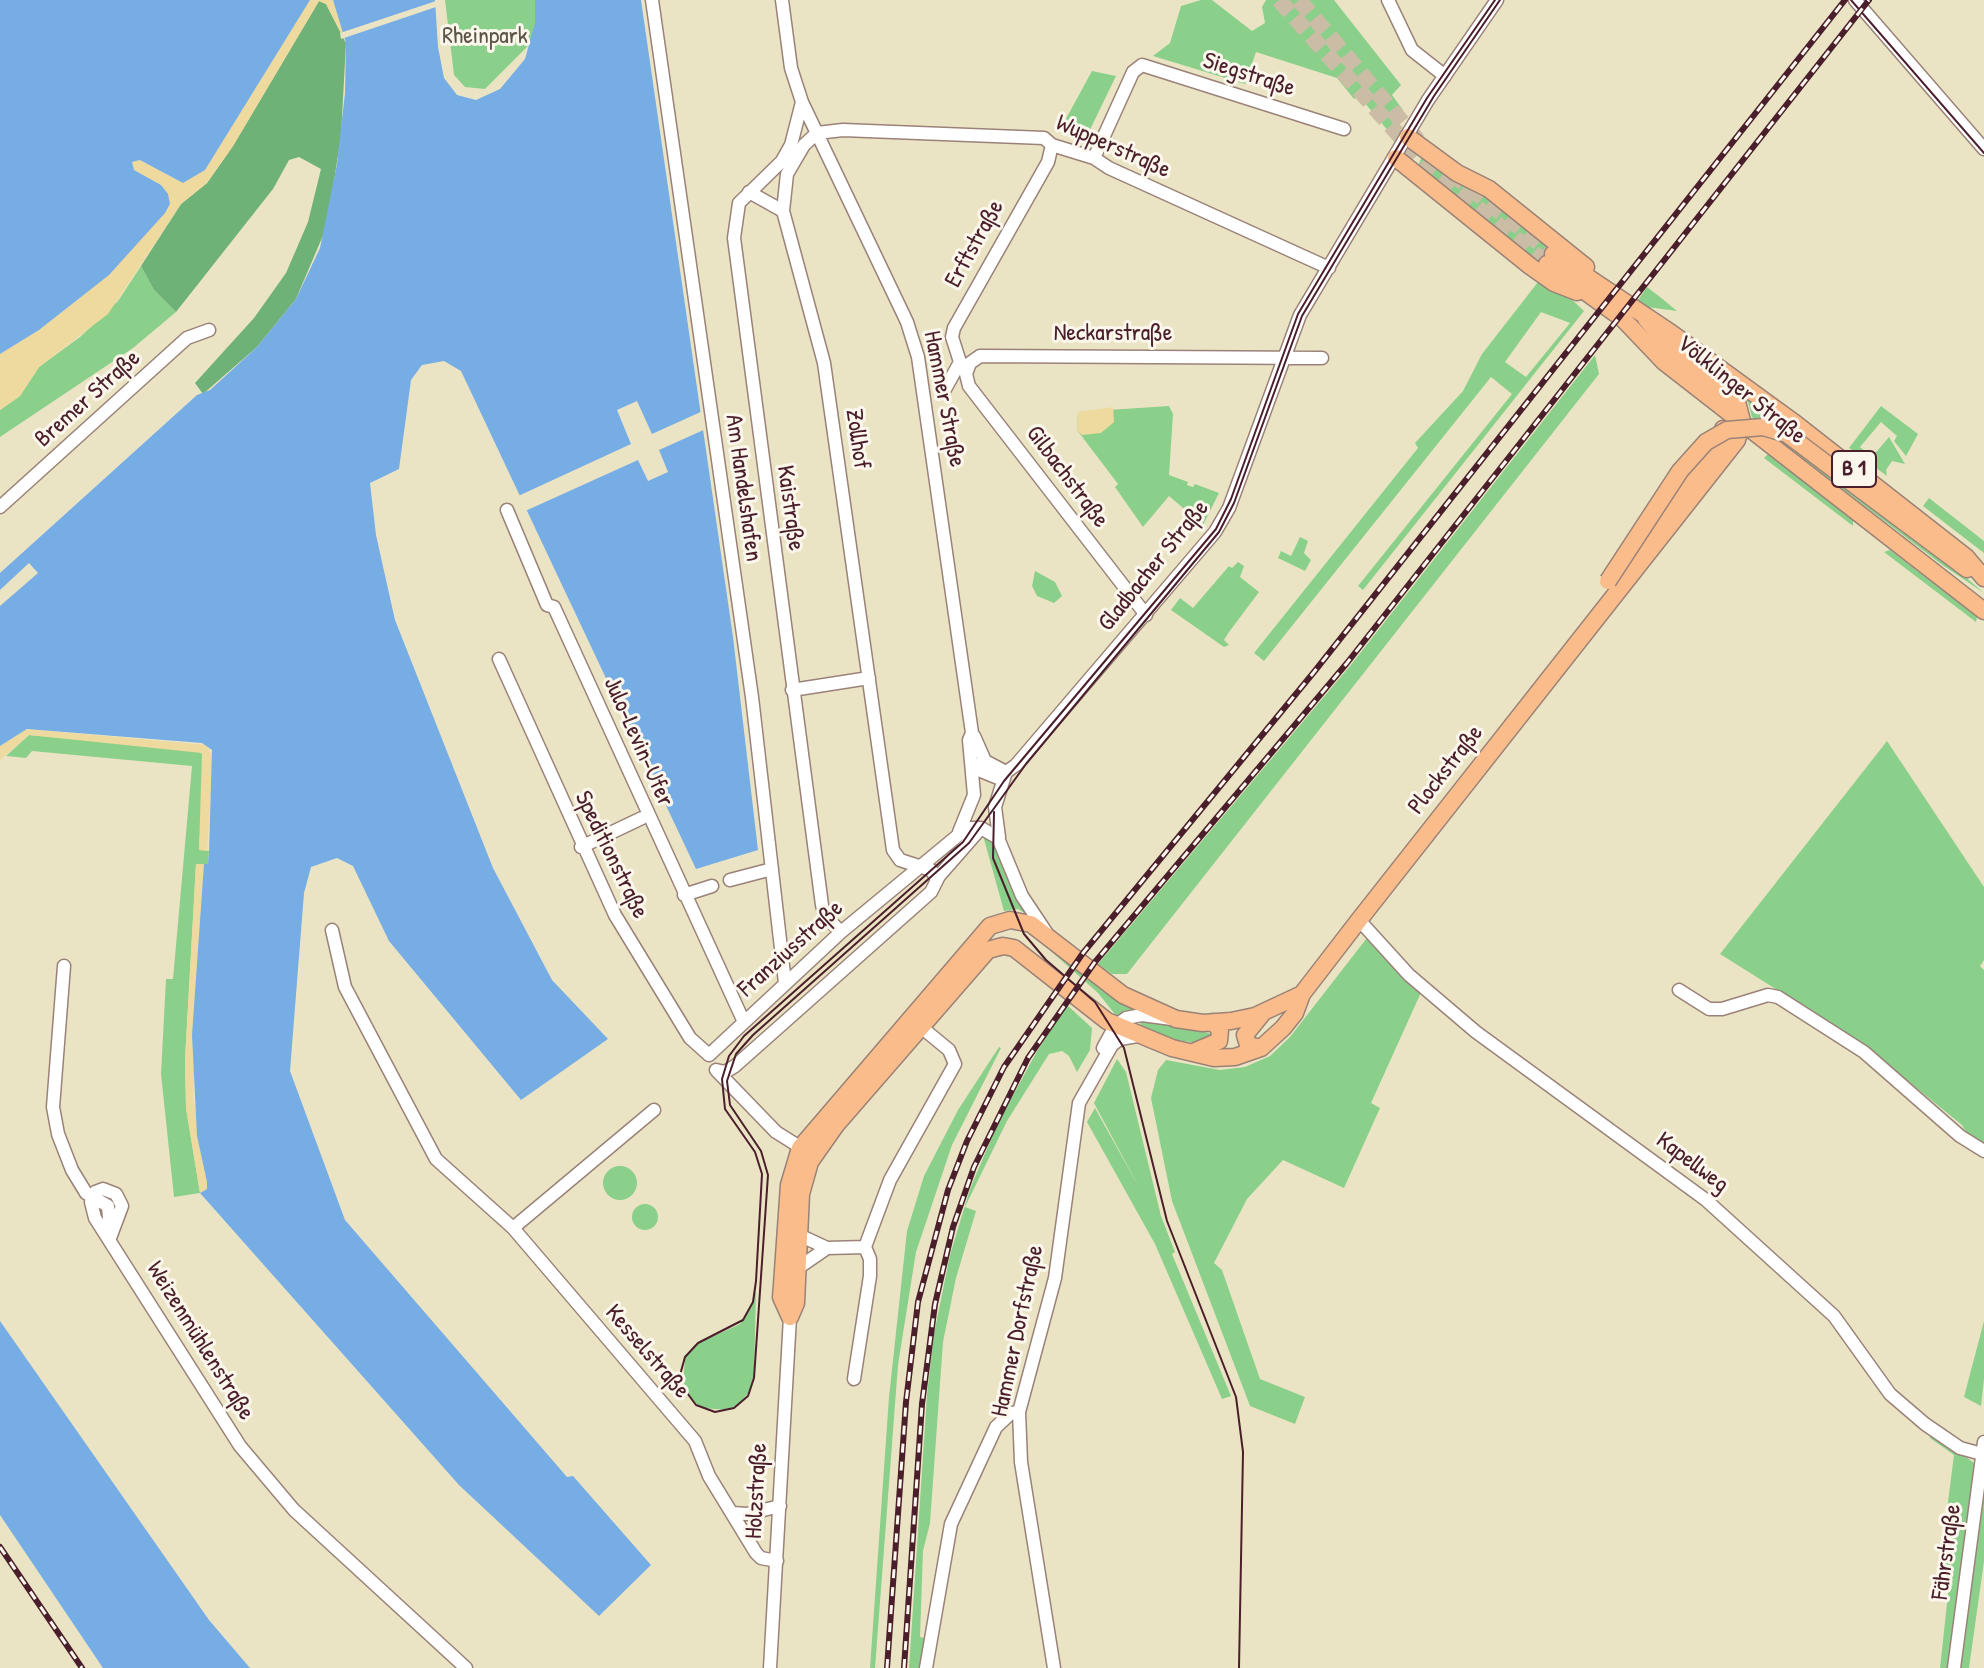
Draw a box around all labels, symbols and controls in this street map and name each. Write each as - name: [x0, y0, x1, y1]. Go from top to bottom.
- park label: Rheinpark: [442, 23, 528, 51]
- street label: Siegstraße: [1199, 47, 1299, 103]
- street label: Wupperstraße: [1051, 109, 1175, 185]
- street label: Erftstraße: [939, 195, 1011, 293]
- street label: Neckarstraße: [1054, 320, 1172, 348]
- street label: Hammer Straße: [917, 329, 971, 469]
- street label: Völklinger Straße: [1671, 329, 1811, 451]
- street label: Bremer Straße: [29, 344, 147, 454]
- street label: Zollhof: [839, 407, 875, 471]
- street label: Am Handelshafen: [718, 413, 768, 563]
- street label: Gilbachstraße: [1019, 420, 1115, 534]
- road number: B 1: [1832, 451, 1876, 487]
- street label: Kaistraße: [770, 464, 810, 552]
- street label: Gladbacher Straße: [1093, 495, 1215, 637]
- street label: Julo-Levin-Ufer: [597, 673, 679, 811]
- street label: Plockstraße: [1402, 720, 1490, 820]
- street label: Speditionstraße: [568, 787, 654, 923]
- street label: Franziusstraße: [733, 894, 849, 1004]
- street label: Kapellweg: [1650, 1126, 1734, 1200]
- street label: Hammer Dorfstraße: [986, 1242, 1050, 1420]
- street label: Weizenmühlenstraße: [140, 1256, 260, 1426]
- street label: Kesselstraße: [598, 1299, 696, 1405]
- street label: Holzstraße: [740, 1442, 774, 1540]
- street label: Fährstraße: [1926, 1502, 1968, 1602]

